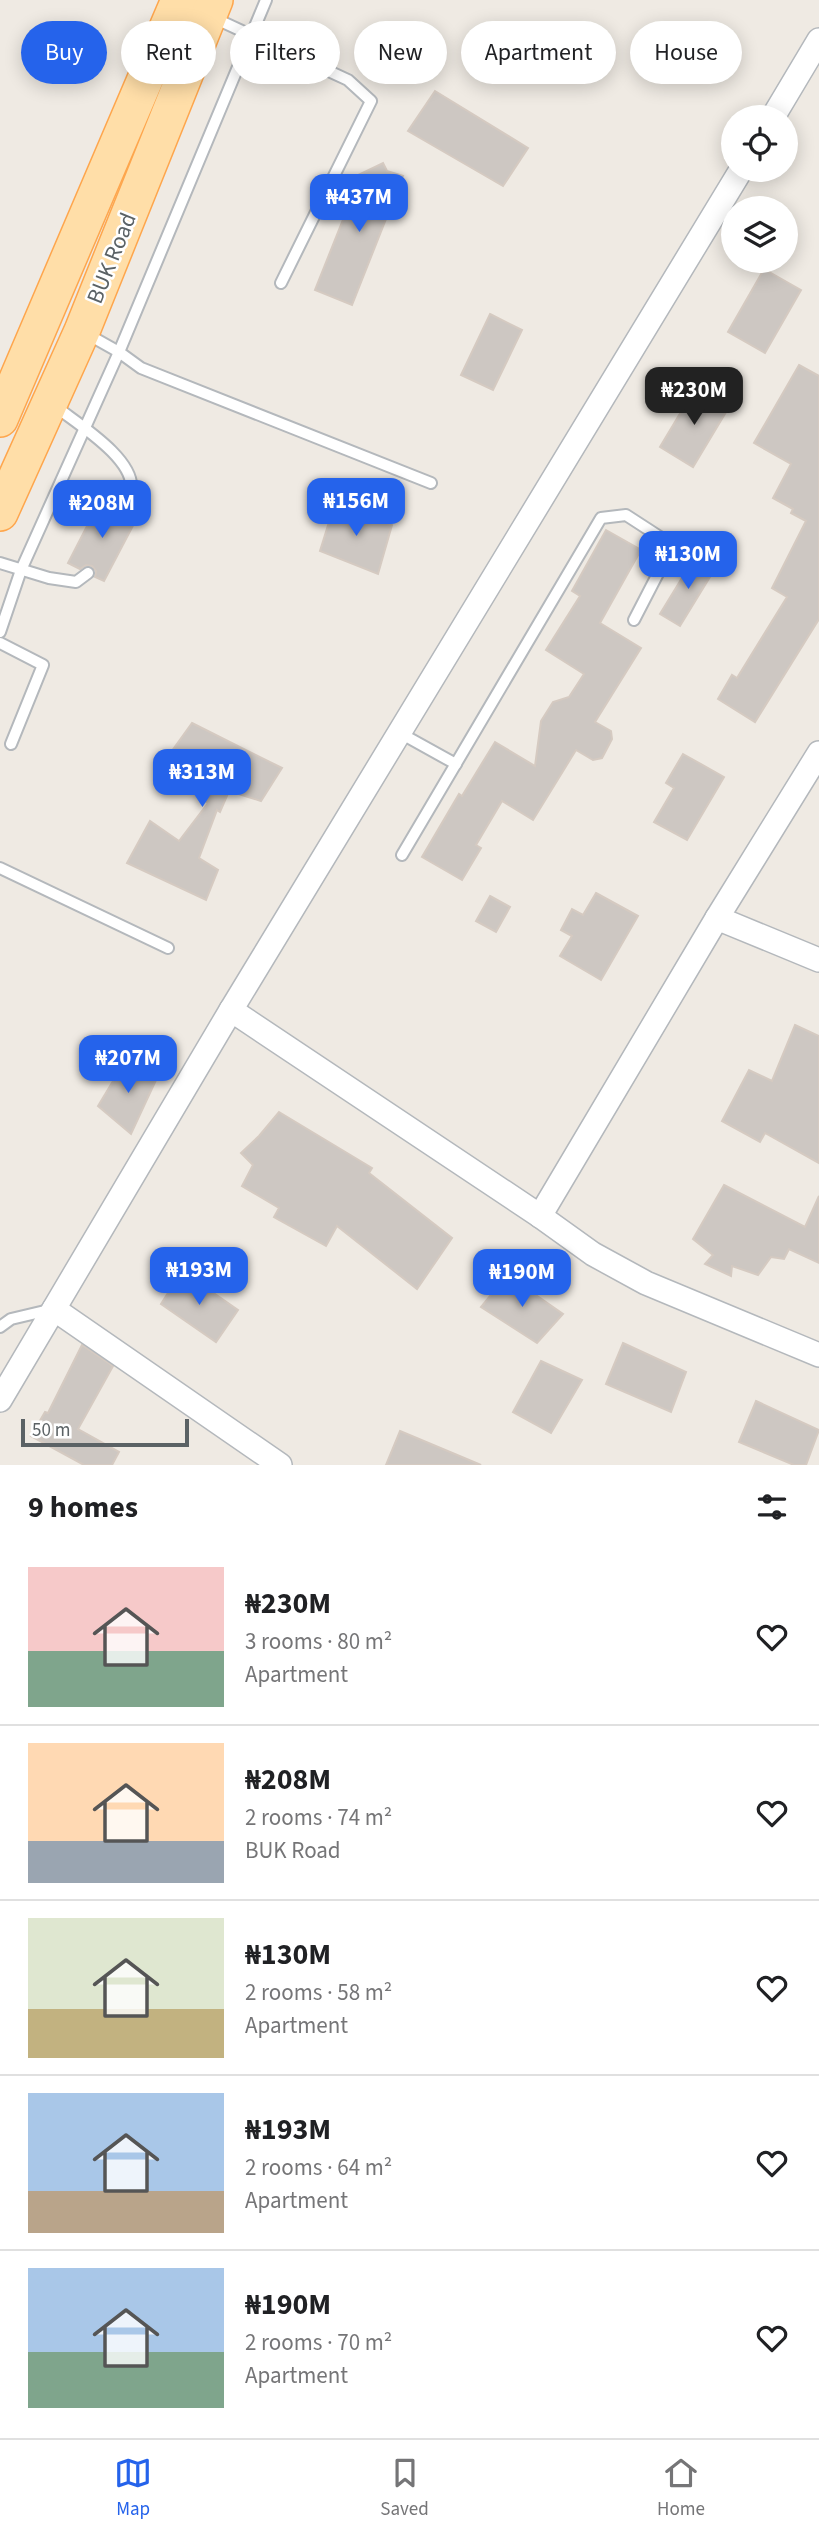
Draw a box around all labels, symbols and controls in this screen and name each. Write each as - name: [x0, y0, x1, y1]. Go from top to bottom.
- chip: Buy: [21, 21, 107, 84]
- chip: Rent: [121, 21, 216, 84]
- chip: Filters: [230, 21, 340, 84]
- chip: New: [354, 21, 447, 84]
- chip: Apartment: [461, 21, 616, 84]
- chip: House: [630, 21, 742, 84]
- map controls: [721, 105, 798, 273]
- button: locate: [721, 105, 798, 182]
- pin: ₦437M: [310, 174, 408, 234]
- text: ₦437M: [326, 180, 392, 213]
- button: layers: [721, 196, 798, 273]
- street label: BUK Road: [78, 208, 145, 309]
- pin: ₦230M: [645, 368, 743, 427]
- text: ₦230M: [661, 373, 727, 406]
- pin: ₦156M: [307, 478, 405, 538]
- pin: ₦208M: [53, 480, 151, 540]
- text: ₦156M: [323, 484, 389, 517]
- text: ₦208M: [69, 486, 135, 519]
- pin: ₦130M: [639, 532, 737, 591]
- text: ₦130M: [655, 537, 721, 570]
- pin: ₦313M: [153, 750, 251, 809]
- text: ₦313M: [169, 755, 235, 788]
- pin: ₦207M: [79, 1036, 177, 1095]
- text: ₦207M: [95, 1041, 161, 1074]
- pin: ₦193M: [150, 1248, 248, 1307]
- pin: ₦190M: [473, 1250, 571, 1309]
- text: ₦193M: [166, 1253, 232, 1286]
- text: ₦190M: [489, 1255, 555, 1288]
- scale bar: [21, 1416, 189, 1448]
- text: 50 m: [32, 1417, 70, 1444]
- text: 9 homes: [28, 1486, 138, 1529]
- icon: filters: [753, 1488, 791, 1526]
- text: ₦230M: [245, 1582, 331, 1625]
- icon: home: [84, 1595, 168, 1679]
- icon: heart: [753, 1618, 791, 1656]
- text: 3 rooms · 80 m²: [245, 1625, 392, 1658]
- text: Apartment: [245, 1658, 348, 1691]
- text: ₦208M: [245, 1758, 331, 1801]
- icon: home: [84, 1771, 168, 1855]
- icon: heart: [753, 1794, 791, 1832]
- text: 2 rooms · 74 m²: [245, 1801, 392, 1834]
- text: BUK Road: [245, 1834, 341, 1867]
- text: ₦130M: [245, 1933, 331, 1976]
- icon: home: [84, 1946, 168, 2030]
- icon: heart: [753, 1969, 791, 2007]
- text: 2 rooms · 58 m²: [245, 1976, 392, 2009]
- text: Apartment: [245, 2009, 348, 2042]
- text: ₦193M: [245, 2108, 331, 2151]
- icon: home: [84, 2121, 168, 2205]
- icon: heart: [753, 2144, 791, 2182]
- text: 2 rooms · 64 m²: [245, 2151, 392, 2184]
- text: Apartment: [245, 2184, 348, 2217]
- text: ₦190M: [245, 2283, 331, 2326]
- icon: home: [84, 2296, 168, 2380]
- icon: heart: [753, 2319, 791, 2357]
- text: 2 rooms · 70 m²: [245, 2326, 392, 2359]
- text: Apartment: [245, 2359, 348, 2392]
- tab: Map: [114, 2454, 152, 2523]
- tab: Saved: [380, 2454, 429, 2523]
- tab: Home: [657, 2454, 705, 2523]

